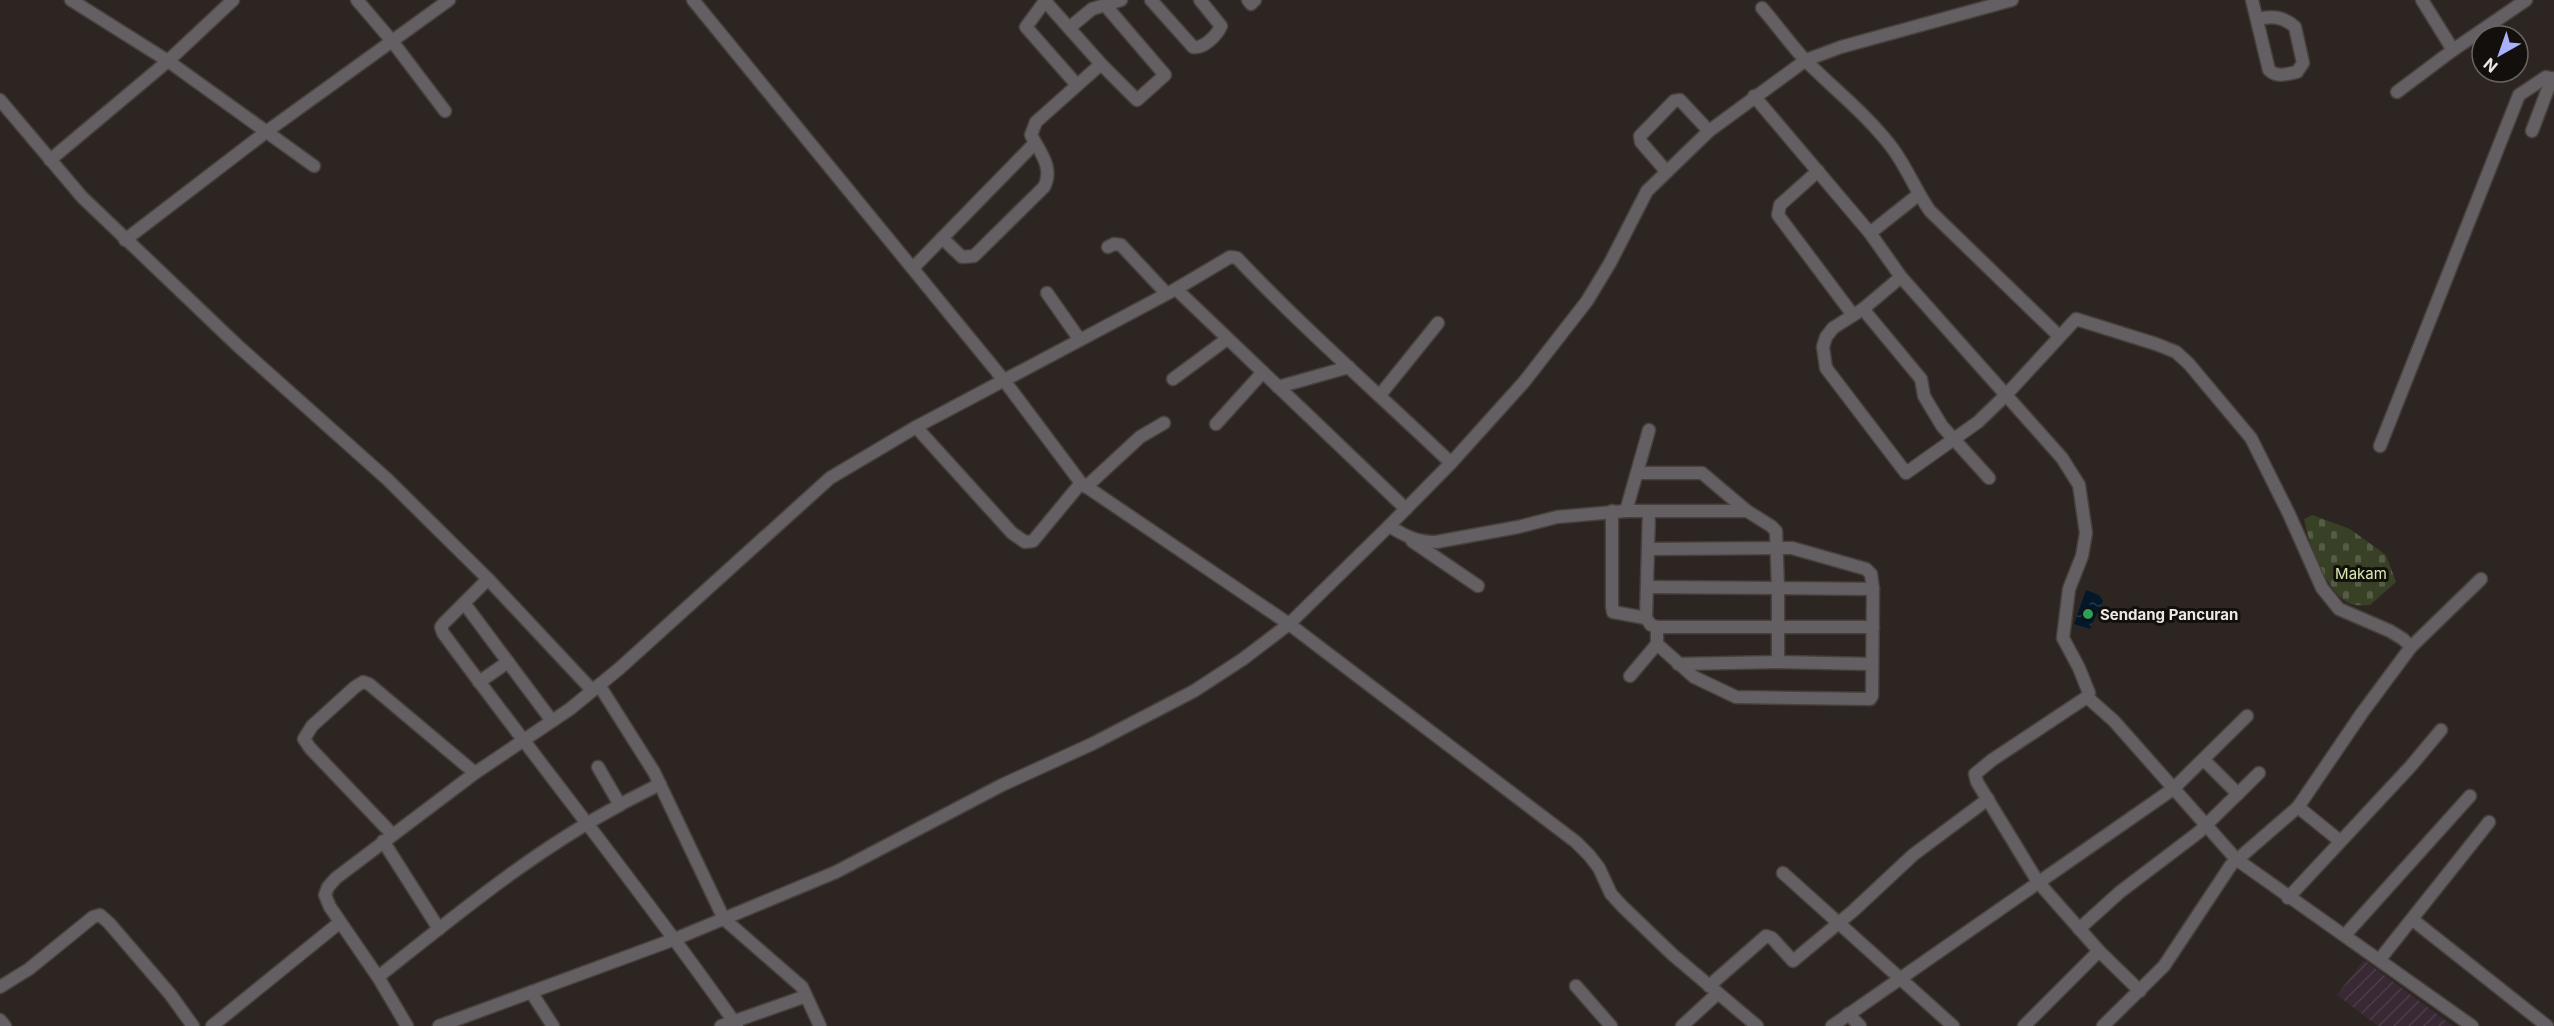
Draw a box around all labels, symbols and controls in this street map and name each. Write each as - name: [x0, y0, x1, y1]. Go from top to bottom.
- north arrow: [2470, 24, 2530, 84]
- text: N: [2479, 54, 2501, 77]
- park label: Makam: [2335, 564, 2387, 583]
- place label: Sendang Pancuran: [2100, 605, 2238, 624]
- marker: Sendang Pancuran: [2081, 607, 2095, 621]

